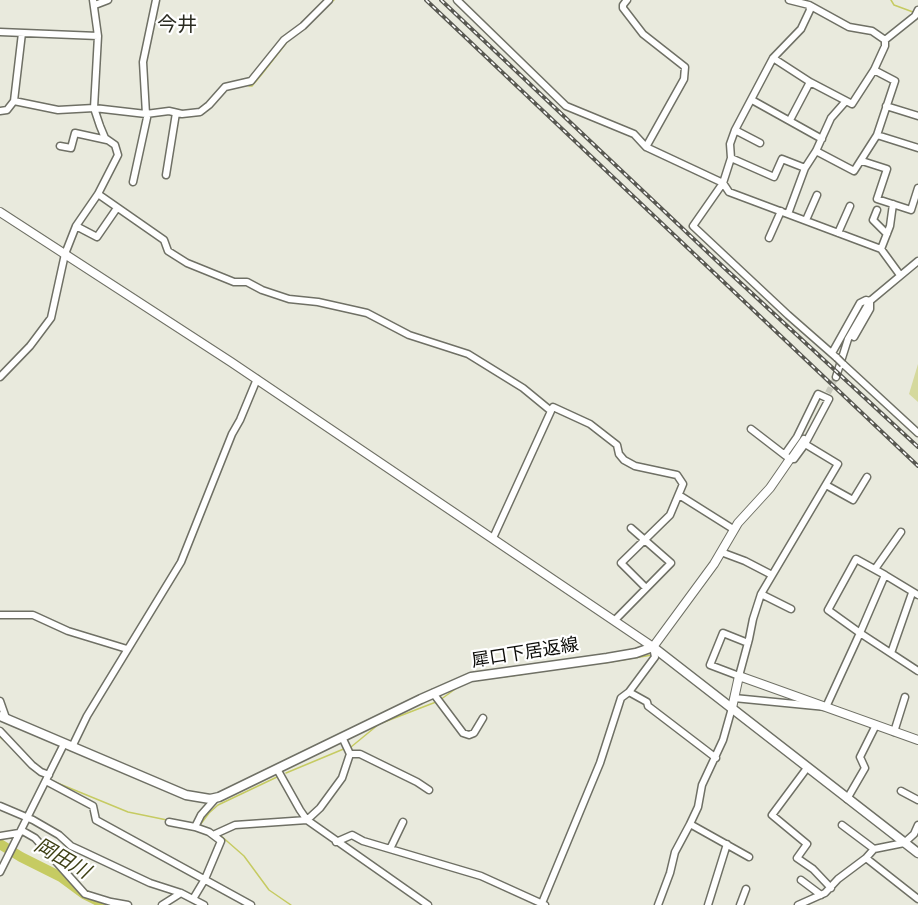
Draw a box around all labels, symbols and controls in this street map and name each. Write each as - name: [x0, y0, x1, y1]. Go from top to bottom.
- district label: 今井: [157, 13, 197, 37]
- street label: 犀口下居返線: [470, 634, 580, 672]
- water label: 岡田川: [30, 834, 94, 884]

